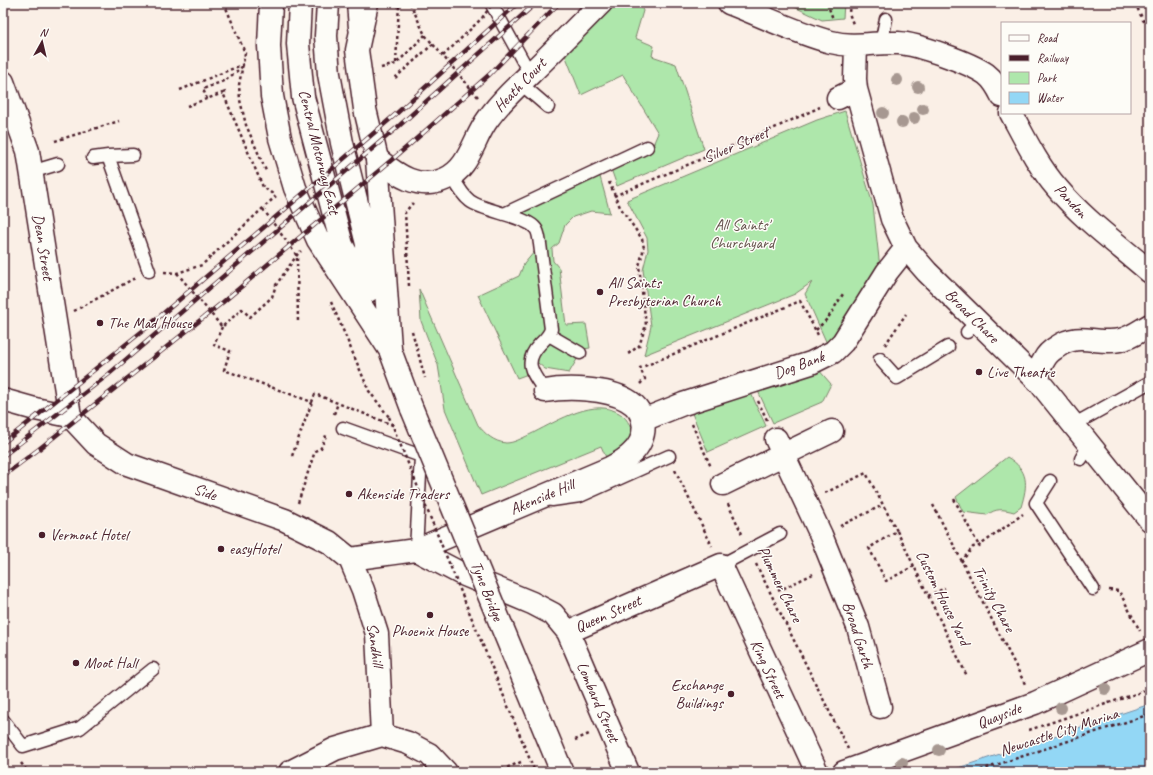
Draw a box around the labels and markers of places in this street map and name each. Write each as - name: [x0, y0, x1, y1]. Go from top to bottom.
- place label: All Saints Presbyterian Church: [608, 273, 722, 311]
- marker: All Saints Presbyterian Church: [595, 287, 605, 297]
- place label: The Mad House: [108, 313, 193, 333]
- marker: The Mad House: [95, 318, 105, 328]
- place label: Live Theatre: [987, 362, 1056, 382]
- marker: Live Theatre: [974, 367, 984, 377]
- place label: Akenside Traders: [357, 484, 451, 504]
- marker: Akenside Traders: [344, 489, 354, 499]
- place label: Vermont Hotel: [50, 525, 131, 545]
- marker: Vermont Hotel: [37, 530, 47, 540]
- place label: easyHotel: [229, 539, 283, 559]
- marker: easyHotel: [216, 544, 226, 554]
- marker: Phoenix House: [425, 610, 435, 620]
- place label: Phoenix House: [392, 621, 470, 641]
- place label: Moot Hall: [84, 653, 140, 673]
- marker: Moot Hall: [71, 658, 81, 668]
- place label: Exchange Buildings: [671, 675, 725, 713]
- marker: Exchange Buildings: [726, 689, 736, 699]

